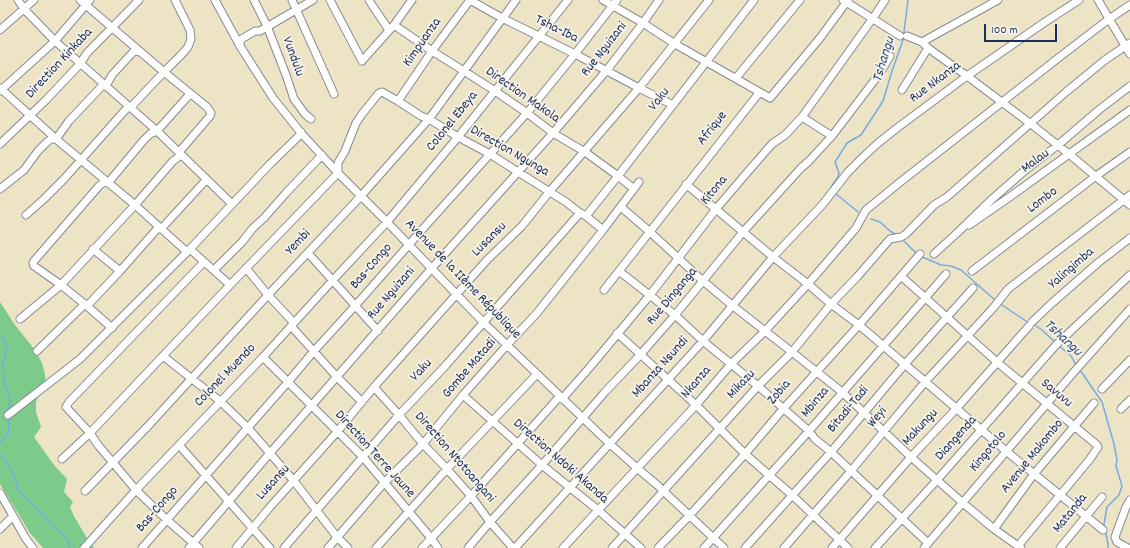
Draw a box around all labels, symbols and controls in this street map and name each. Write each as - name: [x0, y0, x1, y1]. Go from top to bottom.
- street label: Tsha-Iba: [532, 12, 580, 48]
- street label: Kimpuanza: [400, 15, 446, 71]
- scale bar: [986, 16, 1059, 42]
- street label: Rue Nguizani: [578, 19, 632, 81]
- text: 100 m: [991, 22, 1018, 39]
- street label: Direction Kinkaba: [23, 25, 97, 103]
- street label: Vundulu: [277, 35, 307, 79]
- water label: Tshangu: [870, 35, 900, 85]
- street label: Rue Nkanza: [907, 58, 965, 108]
- street label: Direction Makola: [482, 64, 562, 128]
- street label: Vaku: [646, 85, 674, 115]
- street label: Colonel Ebeya: [424, 88, 482, 156]
- street label: Afrique: [694, 109, 732, 149]
- street label: Direction Ngunga: [466, 123, 552, 181]
- street label: Malau: [1019, 146, 1053, 178]
- street label: Kitona: [698, 173, 732, 209]
- street label: Lombo: [1024, 184, 1062, 218]
- street label: Avenue de la IIème République: [400, 217, 524, 343]
- street label: Lusansu: [469, 219, 511, 261]
- street label: Yembi: [283, 226, 315, 260]
- street label: Bas-Congo: [347, 240, 397, 294]
- street label: Yalingimba: [1046, 245, 1098, 293]
- street label: Rue Nguizani: [364, 264, 420, 324]
- street label: Rue Dinganga: [644, 265, 702, 329]
- water label: Tshangu: [1039, 317, 1085, 361]
- street label: Mbanza Nsundi: [629, 334, 693, 402]
- street label: Gombe Matadi: [439, 336, 501, 402]
- street label: Colonel Muendo: [192, 341, 260, 411]
- street label: Vaku: [407, 356, 437, 386]
- street label: Nkanza: [678, 363, 716, 403]
- street label: Mikazu: [724, 367, 760, 403]
- street label: Savuvu: [1037, 376, 1075, 412]
- street label: Zobia: [765, 377, 795, 409]
- street label: Bitadi-Tadi: [825, 383, 873, 437]
- street label: Mbinza: [798, 384, 834, 422]
- street label: Weyi: [864, 404, 892, 432]
- street label: Makungu: [899, 406, 943, 450]
- street label: Direction Terre Jaune: [330, 408, 418, 502]
- street label: Direction Ntotoangani: [410, 409, 498, 507]
- street label: Diangenda: [932, 413, 982, 465]
- street label: Direction Ndoki Akanda: [509, 416, 611, 508]
- street label: Avenue Makombo: [998, 417, 1068, 497]
- street label: Kingotolo: [967, 428, 1011, 476]
- street label: Lusansu: [253, 462, 295, 504]
- street label: Bas-Congo: [133, 483, 183, 537]
- street label: Matanda: [1050, 491, 1092, 537]

